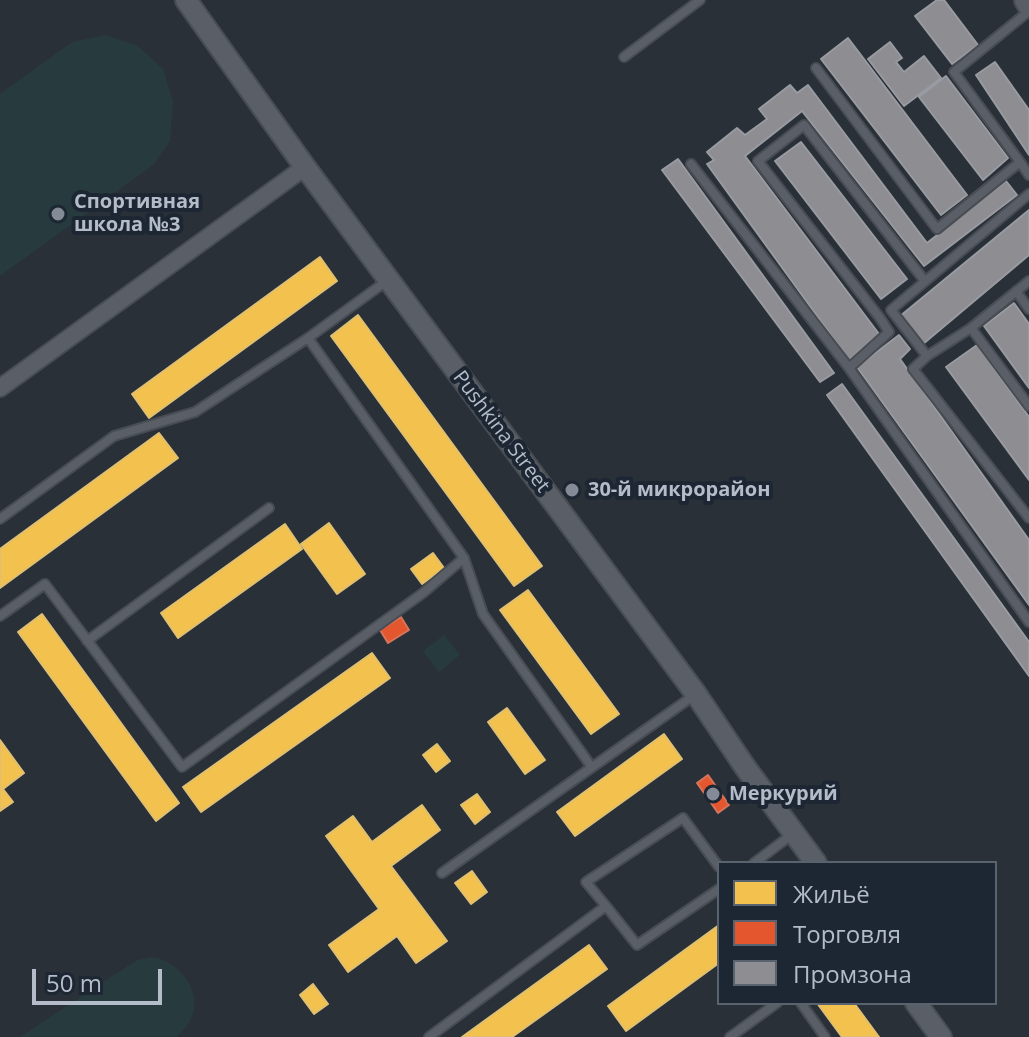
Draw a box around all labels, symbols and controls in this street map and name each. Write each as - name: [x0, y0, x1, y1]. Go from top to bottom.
- place label: Спортивная школа №3: [74, 190, 200, 237]
- marker: Спортивная школа №3: [49, 205, 67, 223]
- street label: Pushkina Street: [447, 366, 555, 498]
- place label: 30-й микрорайон: [588, 478, 770, 502]
- marker: 30-й микрорайон: [563, 481, 581, 499]
- place label: Меркурий: [729, 782, 838, 806]
- marker: Меркурий: [704, 785, 722, 803]
- legend: [717, 861, 997, 1005]
- text: Жильё: [793, 877, 870, 910]
- text: Торговля: [793, 917, 901, 950]
- scale bar: [36, 953, 166, 1003]
- text: Промзона: [793, 957, 912, 990]
- text: 50 m: [46, 966, 102, 999]

